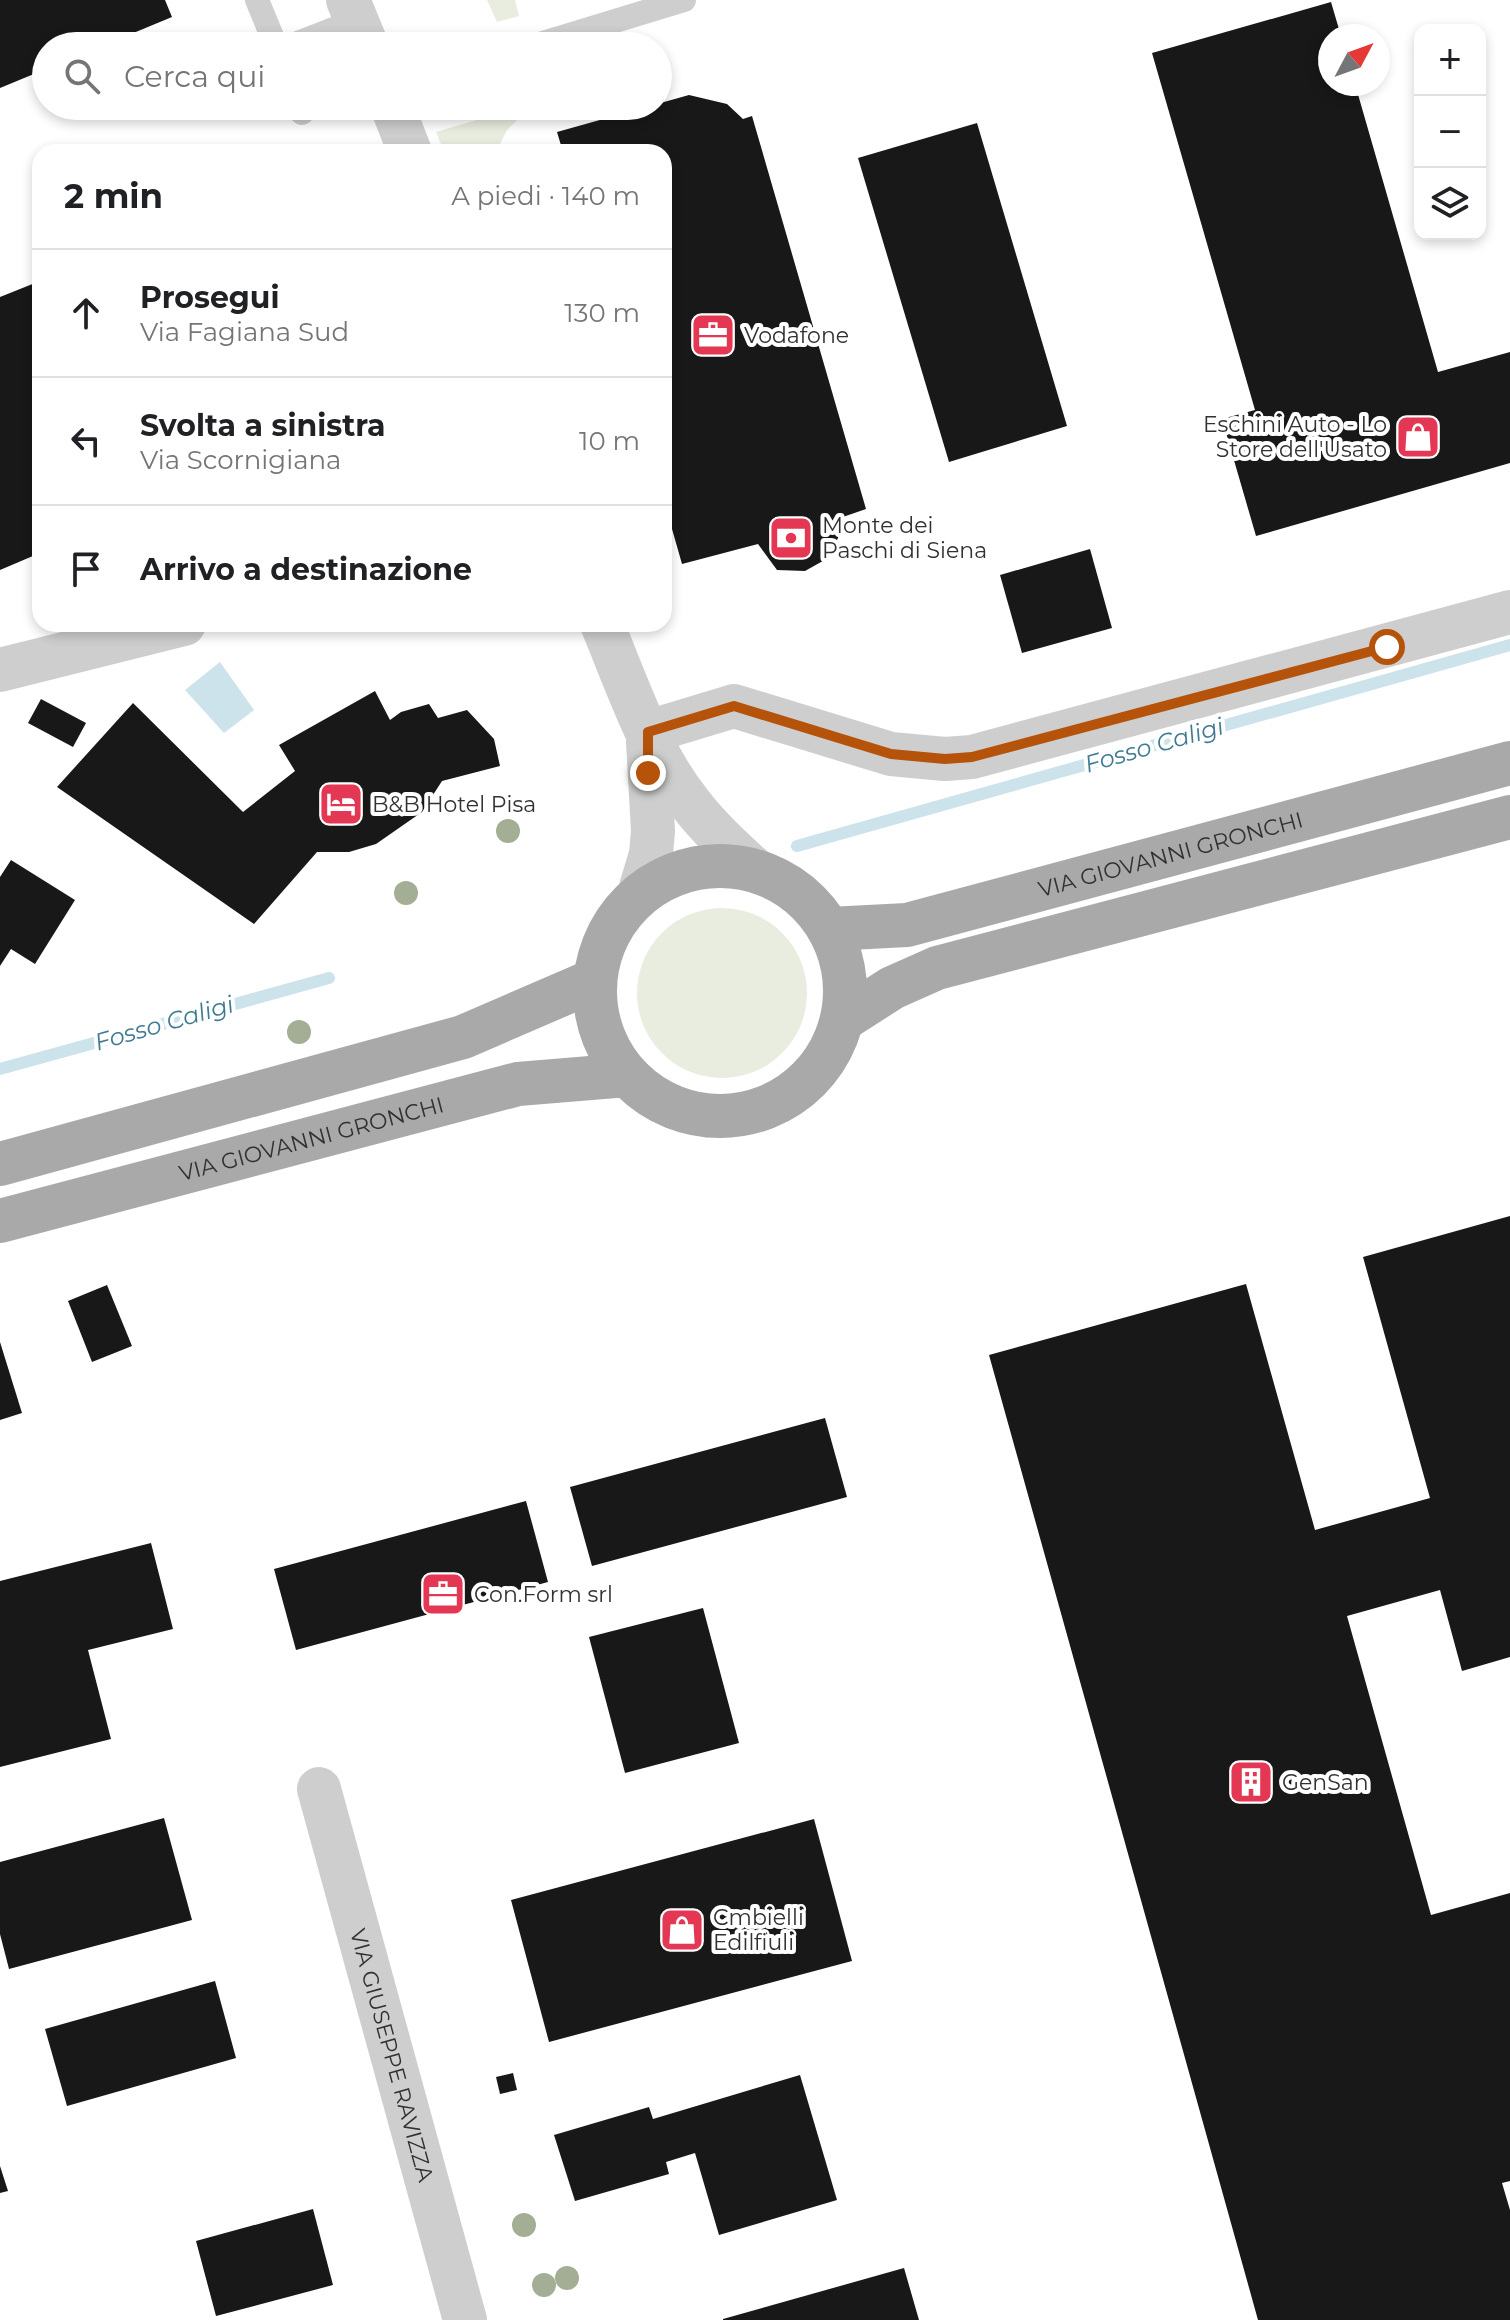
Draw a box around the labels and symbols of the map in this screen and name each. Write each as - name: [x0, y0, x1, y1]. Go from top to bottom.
- north arrow: [1318, 24, 1390, 96]
- office icon: Vodafone: [689, 311, 737, 359]
- place label: Vodafone: [744, 322, 849, 349]
- place label: Eschini Auto - Lo Store dell'Usato: [1203, 411, 1387, 463]
- shop icon: Eschini Auto - Lo Store dell'Usato: [1394, 413, 1442, 461]
- place label: Monte dei Paschi di Siena: [822, 512, 987, 564]
- bank icon: Monte dei Paschi di Siena: [767, 514, 815, 562]
- route start: [1369, 629, 1405, 665]
- water label: Fosso Caligi: [1081, 711, 1227, 779]
- route end: [630, 755, 666, 791]
- hotel icon: B&B Hotel Pisa: [317, 780, 365, 828]
- place label: B&B Hotel Pisa: [372, 791, 536, 818]
- street label: VIA GIOVANNI GRONCHI: [1035, 806, 1306, 903]
- water label: Fosso Caligi: [91, 989, 237, 1057]
- street label: VIA GIOVANNI GRONCHI: [176, 1091, 447, 1187]
- office icon: Con.Form srl: [419, 1570, 467, 1618]
- place label: Con.Form srl: [474, 1581, 613, 1608]
- building icon: GenSan: [1227, 1758, 1275, 1806]
- place label: GenSan: [1282, 1769, 1369, 1796]
- place label: Cmbielli Edilfiuli: [713, 1904, 804, 1956]
- shop icon: Cmbielli Edilfiuli: [658, 1906, 706, 1954]
- street label: VIA GIUSEPPE RAVIZZA: [345, 1926, 440, 2185]

